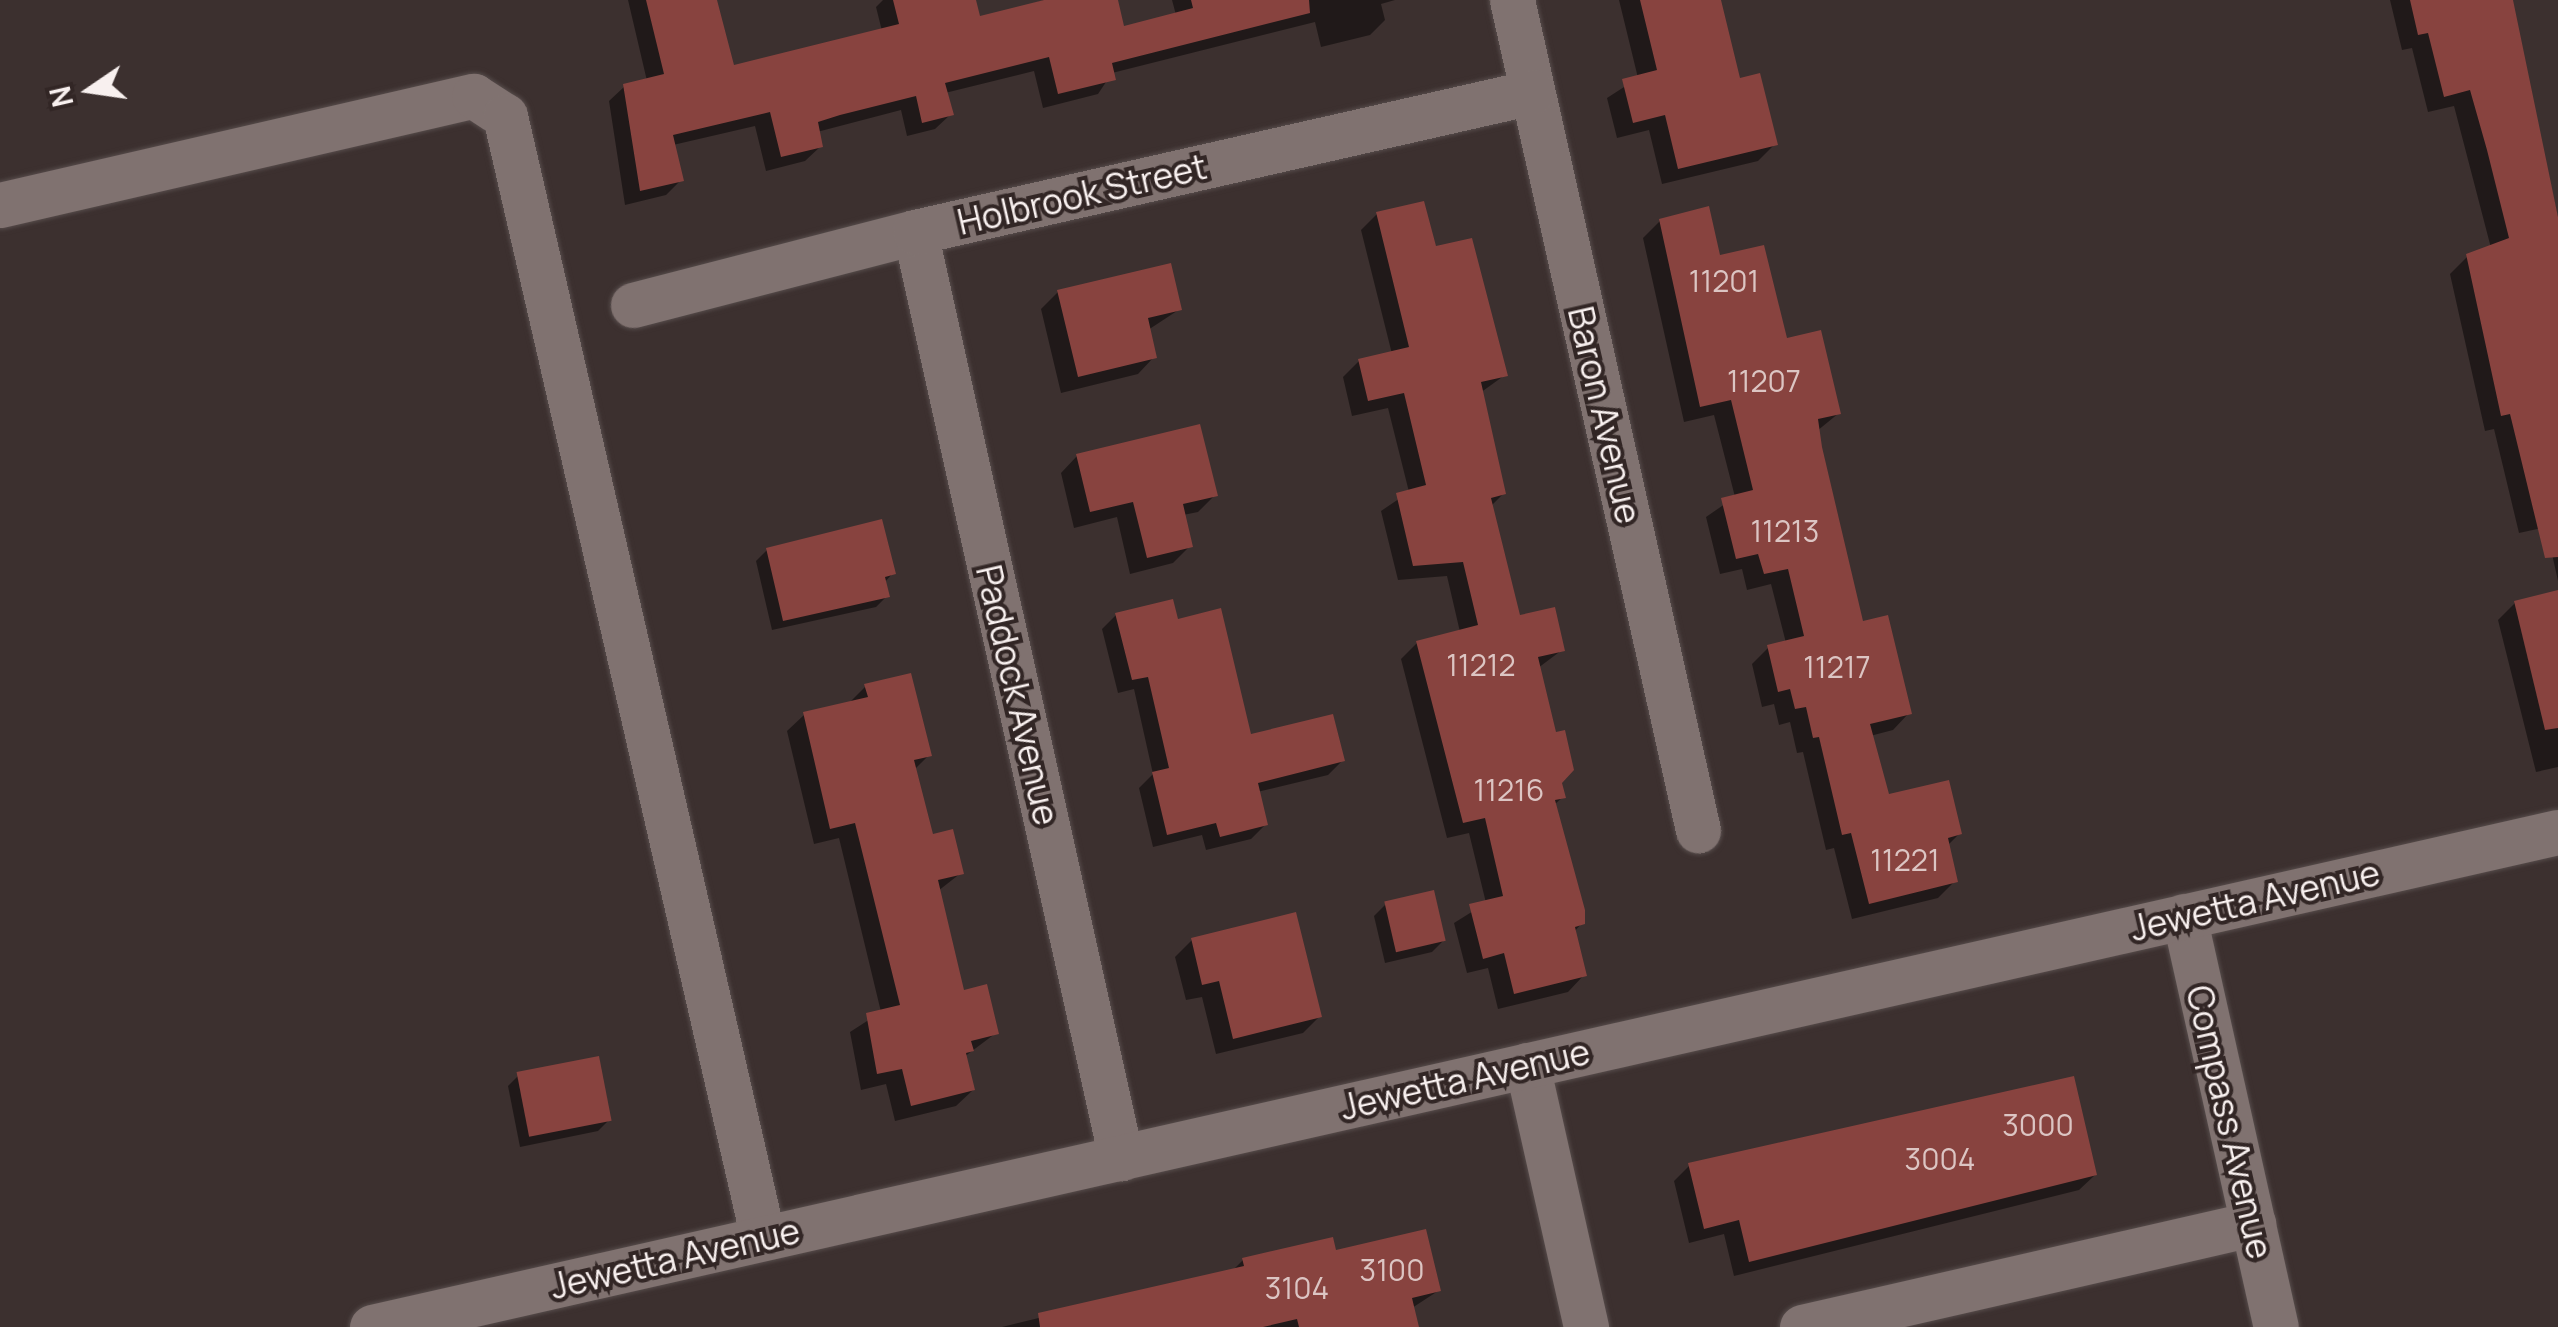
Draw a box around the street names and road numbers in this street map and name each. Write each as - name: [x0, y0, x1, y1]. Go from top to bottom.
- street label: Holbrook Street: [953, 145, 1211, 243]
- street label: Baron Avenue: [1560, 302, 1650, 528]
- street label: Paddock Avenue: [968, 561, 1068, 829]
- street label: Jewetta Avenue: [2126, 851, 2384, 949]
- street label: Compass Avenue: [2178, 981, 2282, 1263]
- street label: Jewetta Avenue: [1336, 1030, 1594, 1128]
- street label: Jewetta Avenue: [546, 1209, 804, 1307]

